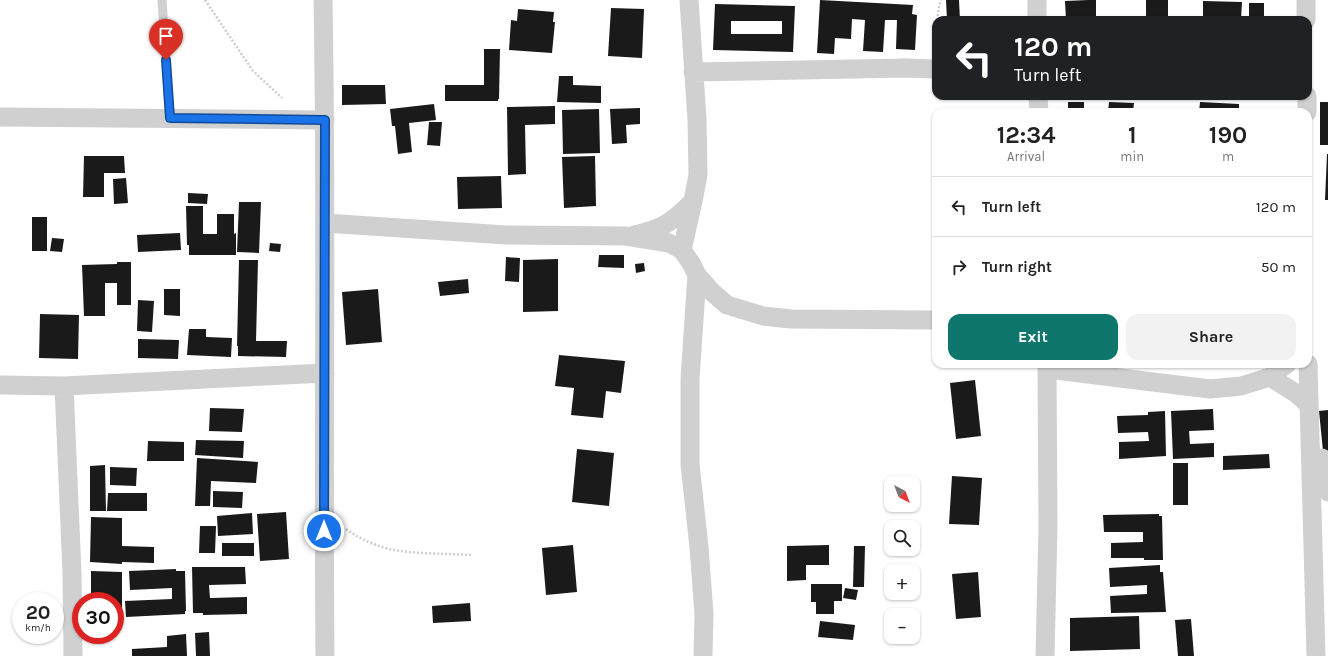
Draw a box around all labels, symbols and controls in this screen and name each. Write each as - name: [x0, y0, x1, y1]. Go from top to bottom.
- pin: [149, 19, 183, 60]
- icon: arrive: [155, 25, 177, 47]
- text: 120 m: [1014, 30, 1092, 63]
- icon: left: [948, 32, 1000, 84]
- text: Turn left: [1014, 64, 1082, 86]
- text: 12:34: [997, 121, 1056, 149]
- text: 1: [1128, 121, 1136, 149]
- text: 190: [1209, 121, 1247, 149]
- text: Arrival: [1007, 149, 1045, 164]
- text: min: [1120, 149, 1144, 164]
- text: m: [1222, 149, 1234, 164]
- icon: left: [948, 196, 970, 218]
- text: Turn left: [982, 198, 1041, 216]
- text: 120 m: [1256, 198, 1296, 216]
- icon: right: [948, 256, 970, 278]
- text: Turn right: [982, 258, 1052, 276]
- text: 50 m: [1261, 258, 1296, 276]
- button: Exit: [948, 314, 1118, 360]
- button: Share: [1126, 314, 1296, 360]
- north arrow: [884, 476, 920, 512]
- map controls: [884, 476, 920, 644]
- position arrow: [303, 510, 345, 552]
- button: search: [884, 520, 920, 556]
- button: +: [884, 564, 920, 600]
- speed limit sign: 30: [72, 592, 124, 644]
- text: 20: [26, 601, 50, 624]
- button: −: [884, 608, 920, 644]
- text: km/h: [25, 622, 51, 634]

